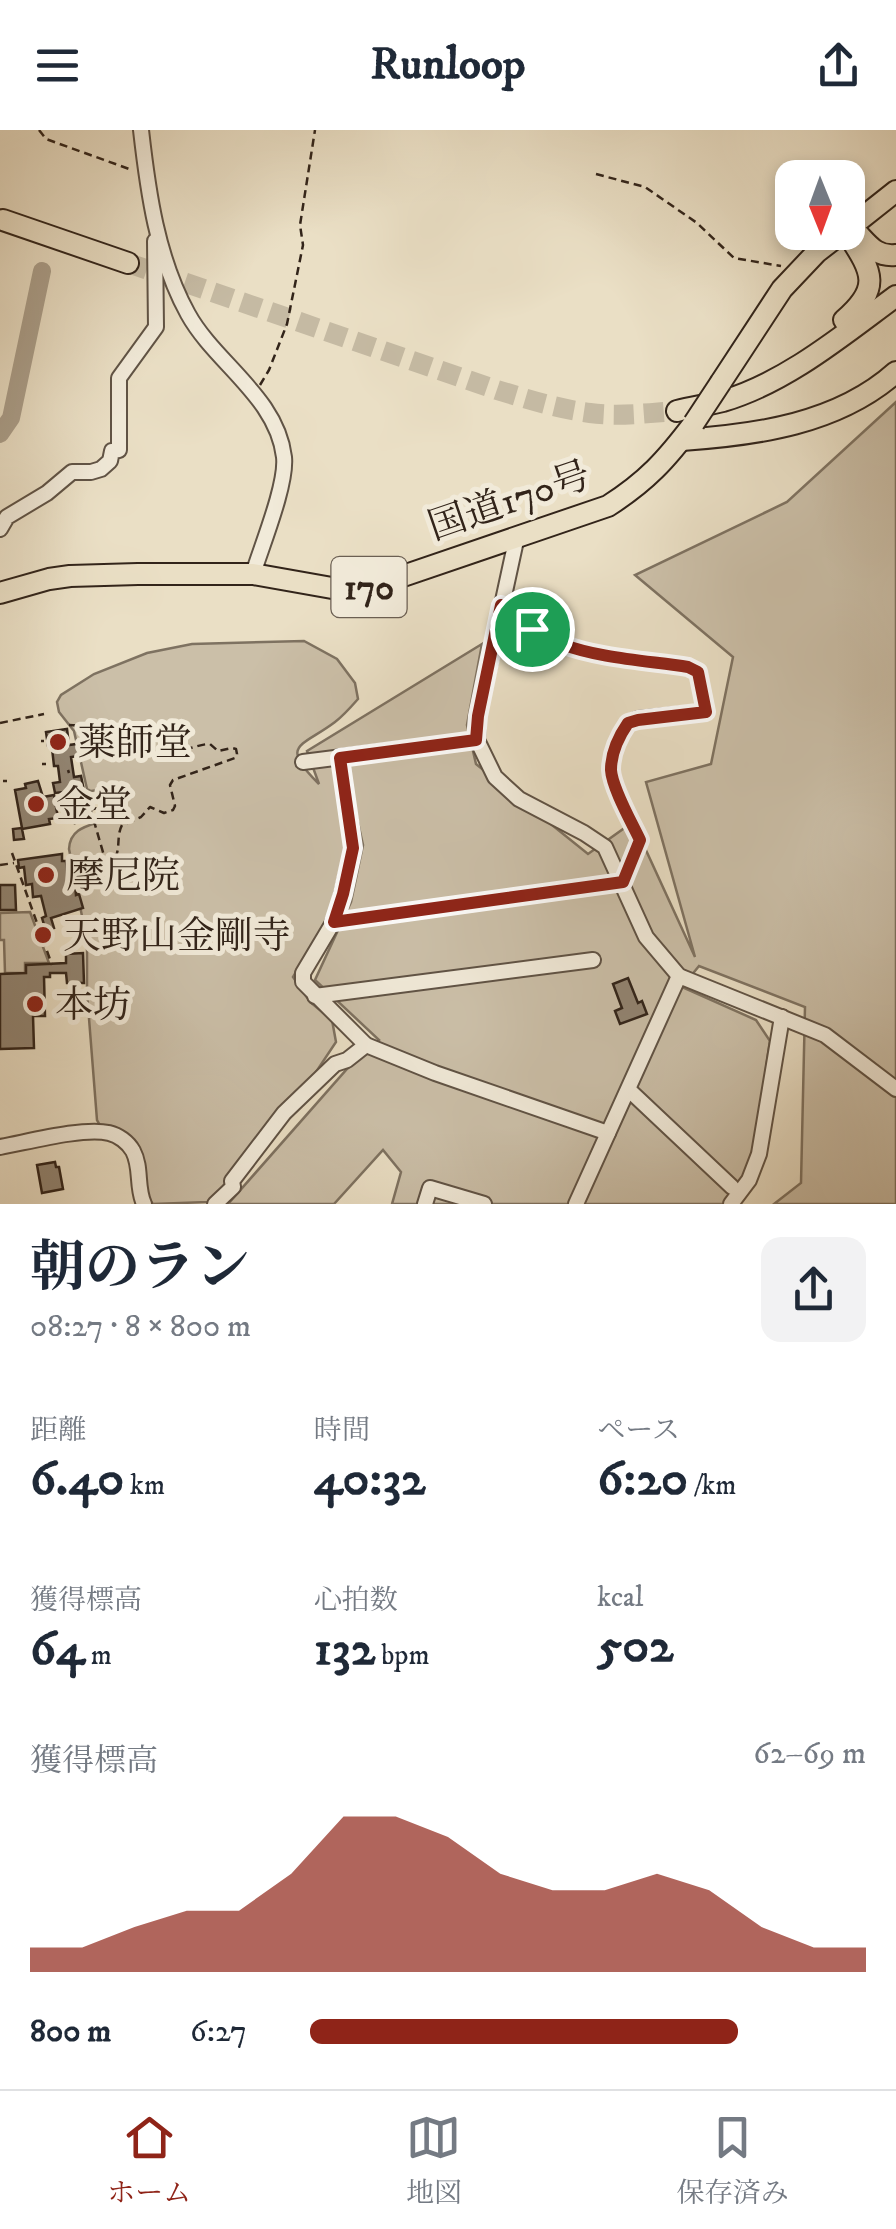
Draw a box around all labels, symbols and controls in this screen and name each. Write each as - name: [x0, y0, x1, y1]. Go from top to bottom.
- text: Runloop: [371, 37, 525, 93]
- icon: menu: [30, 38, 85, 93]
- icon: share: [811, 38, 866, 93]
- north arrow: [775, 160, 865, 250]
- map controls: [775, 160, 865, 250]
- street label: 国道170号: [422, 452, 597, 552]
- road number: 170: [332, 557, 406, 617]
- pin: [490, 587, 575, 672]
- icon: arrive: [505, 602, 560, 657]
- place label: 薬師堂: [78, 720, 192, 768]
- marker: 薬師堂: [47, 731, 69, 753]
- place label: 金堂: [56, 782, 132, 830]
- marker: 金堂: [25, 793, 47, 815]
- place label: 摩尼院: [66, 853, 180, 901]
- marker: 摩尼院: [35, 864, 57, 886]
- place label: 天野山金剛寺: [63, 913, 291, 961]
- marker: 天野山金剛寺: [32, 924, 54, 946]
- place label: 本坊: [55, 982, 131, 1030]
- marker: 本坊: [24, 993, 46, 1015]
- text: 朝のラン: [30, 1235, 250, 1304]
- button: share: [761, 1237, 866, 1342]
- text: 08:27 · 8 × 800 m: [30, 1307, 251, 1347]
- text: 距離: [30, 1413, 86, 1448]
- text: 時間: [314, 1413, 370, 1448]
- text: ペース: [597, 1413, 680, 1448]
- text: 6.40: [30, 1448, 124, 1511]
- text: 40:32: [314, 1448, 426, 1511]
- text: 6:20: [597, 1448, 688, 1511]
- text: km: [124, 1468, 165, 1503]
- text: /km: [688, 1468, 736, 1503]
- text: kcal: [597, 1580, 643, 1615]
- text: 獲得標高: [30, 1583, 142, 1618]
- text: 心拍数: [314, 1583, 398, 1618]
- text: 502: [597, 1615, 674, 1678]
- text: 64: [30, 1618, 85, 1681]
- text: 132: [314, 1618, 375, 1681]
- text: m: [85, 1638, 112, 1673]
- text: bpm: [375, 1638, 429, 1673]
- text: 62–69 m: [753, 1734, 866, 1774]
- text: 獲得標高: [30, 1742, 158, 1782]
- text: 800 m: [30, 2012, 111, 2052]
- text: 6:27: [190, 2012, 247, 2052]
- tab: ホーム: [107, 2110, 191, 2211]
- tab: 地図: [406, 2110, 462, 2211]
- tab: 保存済み: [677, 2110, 789, 2211]

